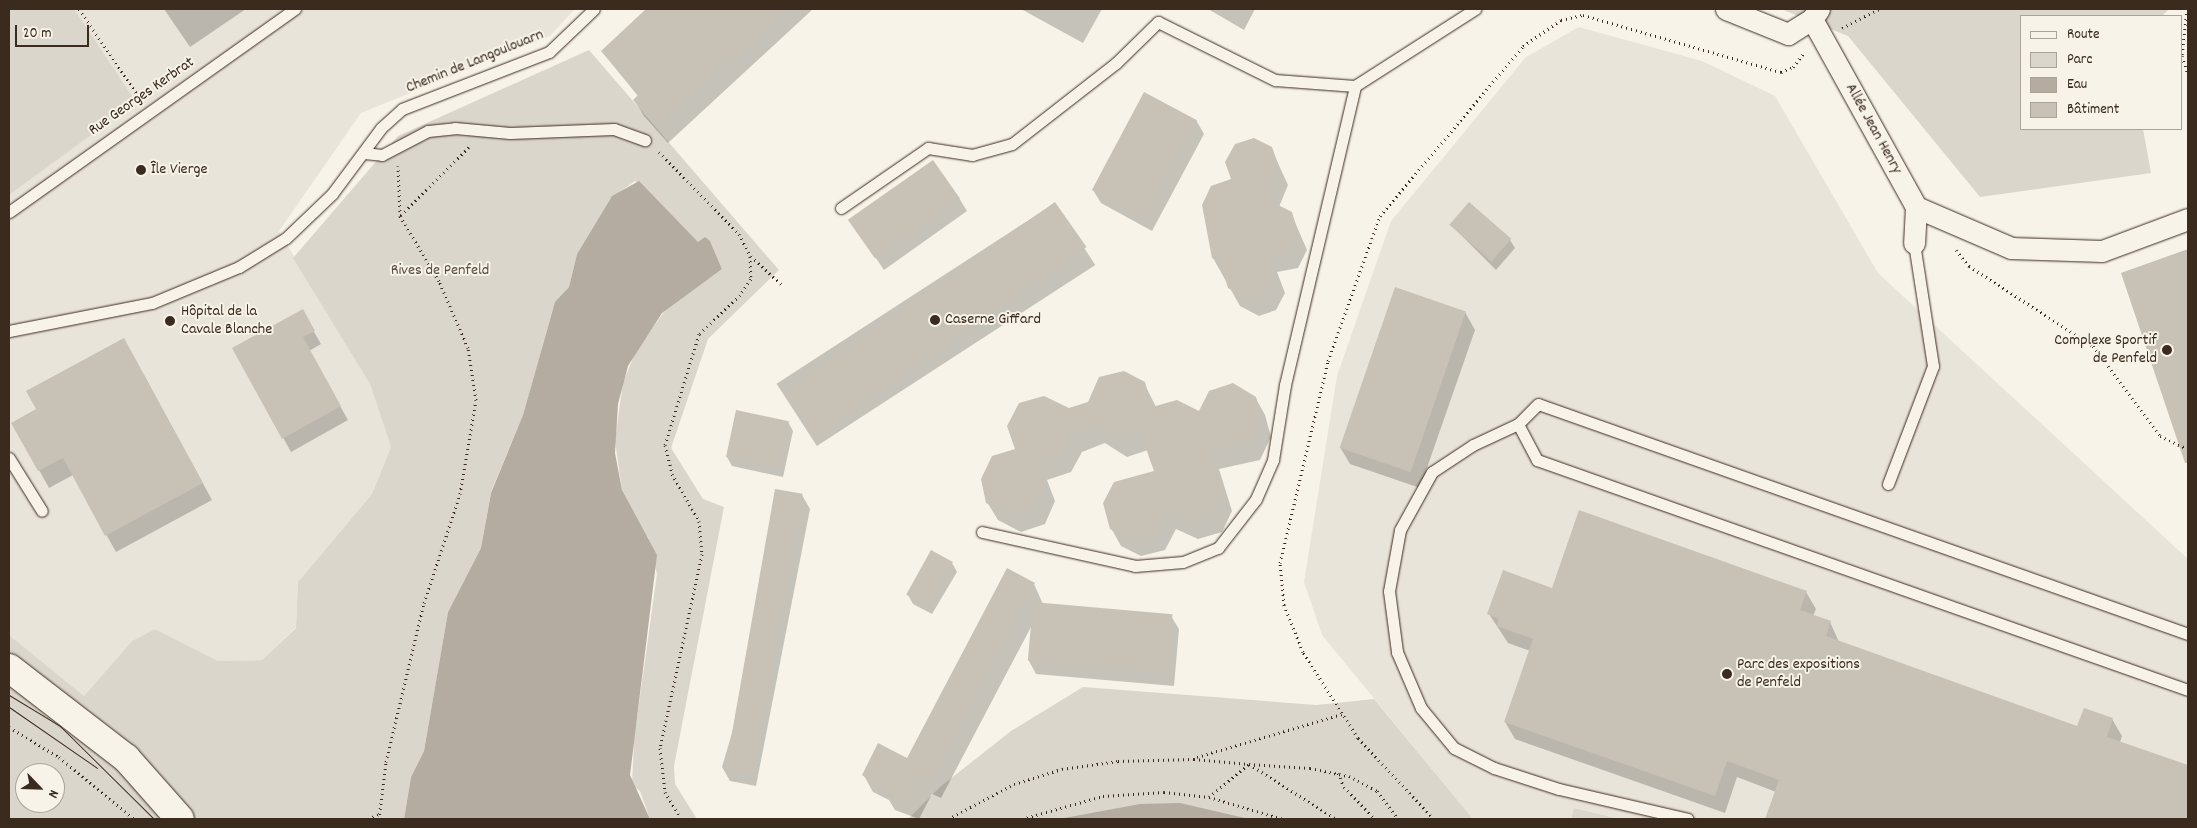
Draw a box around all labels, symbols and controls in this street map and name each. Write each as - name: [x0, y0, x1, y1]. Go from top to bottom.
- scale bar: [18, 15, 91, 47]
- legend: [2020, 15, 2182, 130]
- text: 20 m: [23, 23, 51, 45]
- text: Route: [2067, 24, 2100, 46]
- street label: Chemin de Langoulouarn: [403, 26, 547, 98]
- text: Parc: [2067, 49, 2092, 71]
- street label: Rue Georges Kerbrat: [85, 53, 199, 141]
- text: Eau: [2067, 74, 2087, 96]
- street label: Allée Jean Henry: [1840, 80, 1906, 178]
- text: Bâtiment: [2067, 99, 2119, 121]
- place label: Île Vierge: [151, 160, 208, 180]
- marker: Île Vierge: [135, 164, 147, 176]
- park label: Rives de Penfeld: [391, 261, 489, 281]
- place label: Hôpital de la Cavale Blanche: [181, 302, 272, 340]
- place label: Caserne Giffard: [945, 310, 1041, 330]
- marker: Hôpital de la Cavale Blanche: [163, 314, 177, 328]
- marker: Caserne Giffard: [929, 314, 941, 326]
- place label: Complexe Sportif de Penfeld: [2054, 331, 2157, 369]
- marker: Complexe Sportif de Penfeld: [2161, 344, 2173, 356]
- place label: Parc des expositions de Penfeld: [1737, 655, 1860, 693]
- marker: Parc des expositions de Penfeld: [1721, 668, 1733, 680]
- north arrow: [15, 763, 65, 813]
- text: N: [42, 786, 63, 801]

